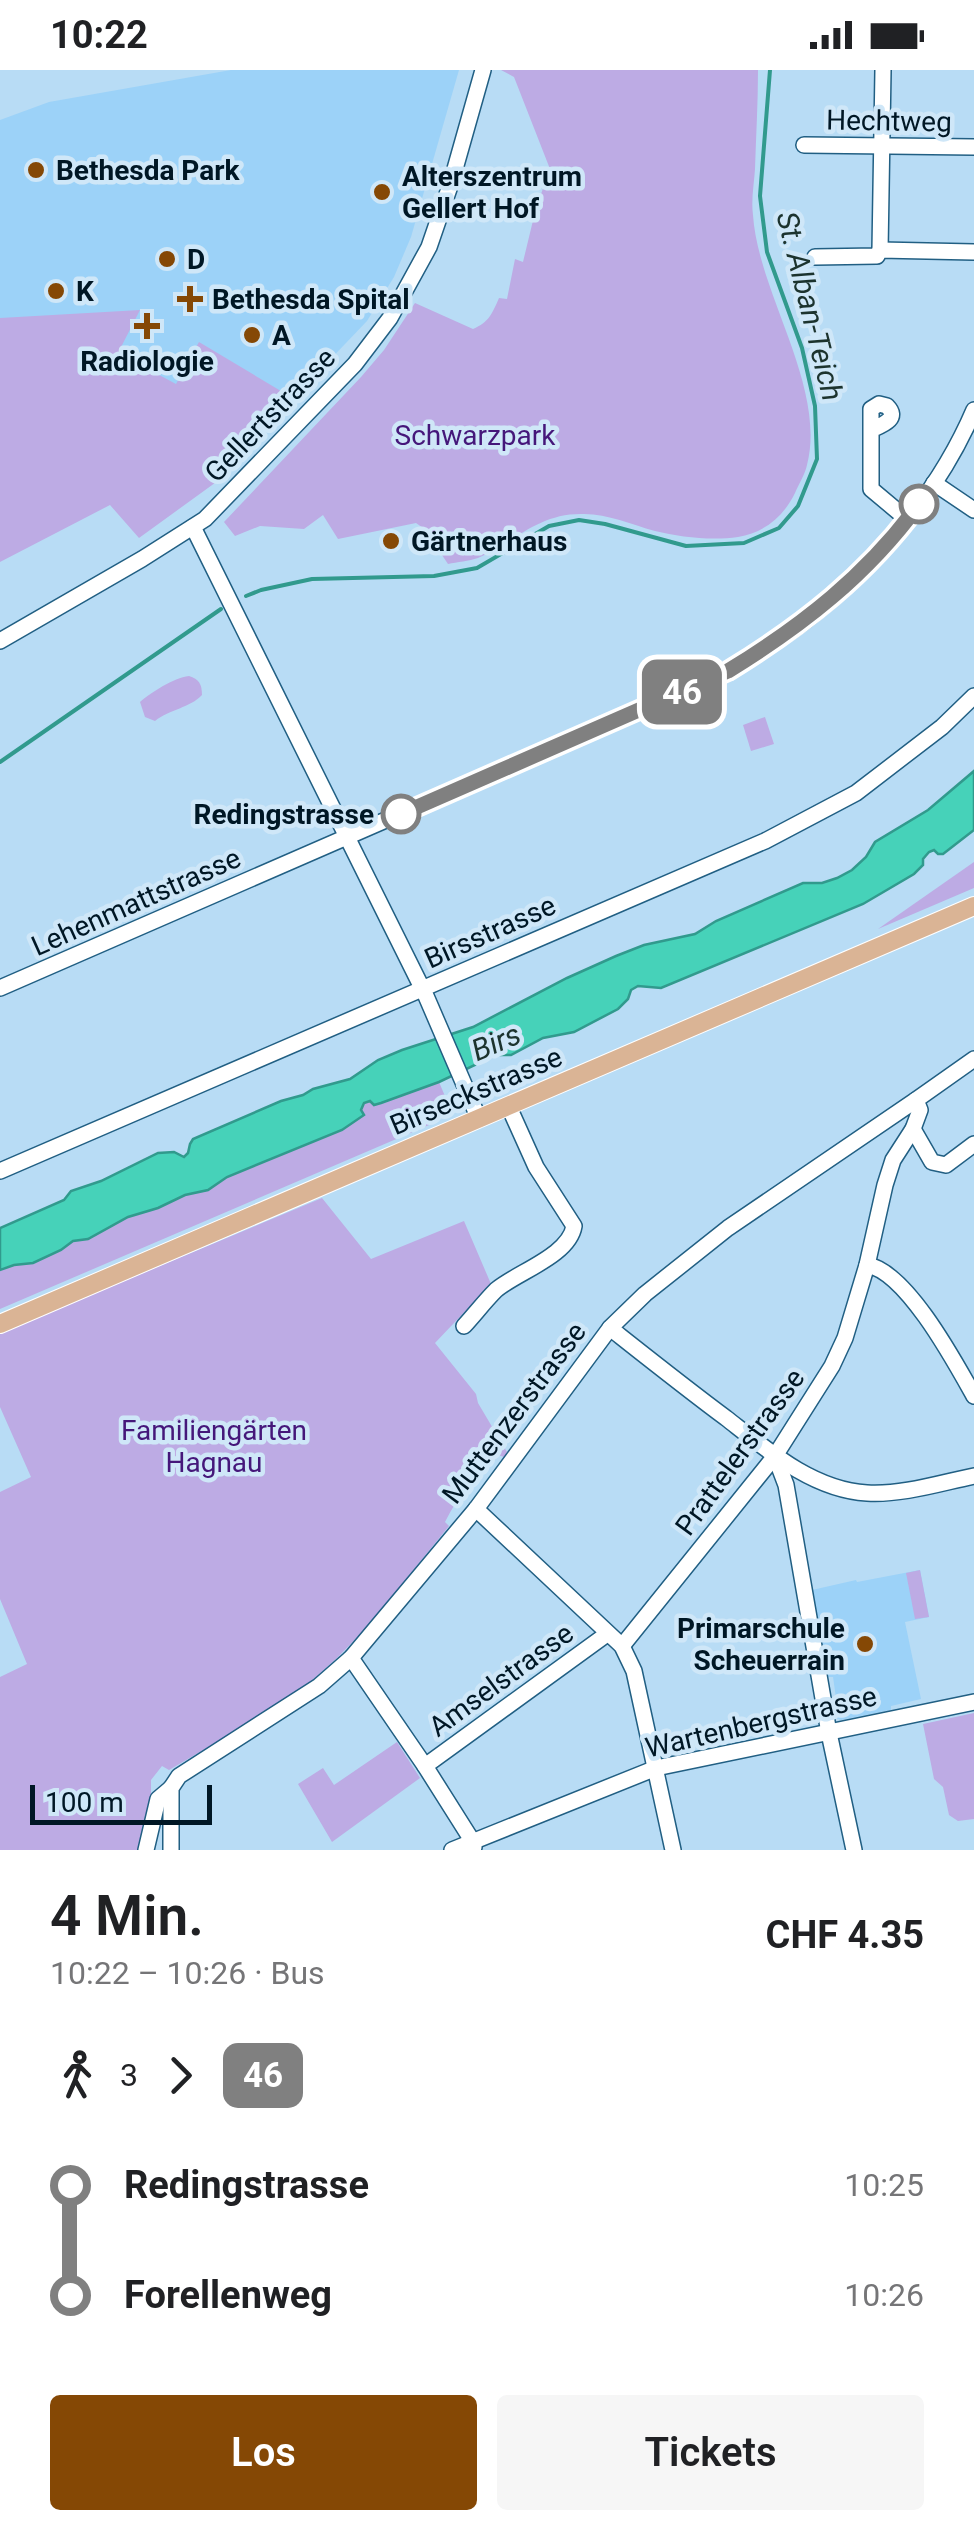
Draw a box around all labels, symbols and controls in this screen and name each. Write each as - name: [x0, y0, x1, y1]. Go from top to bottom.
- text: 10:22: [50, 13, 148, 57]
- street label: Hechtweg: [826, 103, 952, 139]
- place label: Bethesda Park: [56, 154, 240, 187]
- marker: Bethesda Park: [25, 159, 47, 181]
- place label: Alterszentrum Gellert Hof: [402, 160, 582, 225]
- marker: Alterszentrum Gellert Hof: [371, 181, 393, 203]
- water label: St. Alban-Teich: [770, 208, 850, 404]
- place label: D: [187, 243, 205, 276]
- marker: D: [156, 248, 178, 270]
- place label: K: [76, 275, 94, 308]
- marker: K: [45, 280, 67, 302]
- place label: Bethesda Spital: [212, 283, 410, 316]
- marker: Bethesda Spital: [177, 286, 203, 312]
- marker: Radiologie: [134, 313, 160, 339]
- place label: A: [272, 319, 291, 352]
- marker: A: [241, 324, 263, 346]
- street label: Gellertstrasse: [198, 341, 342, 489]
- place label: Radiologie: [80, 345, 214, 378]
- park label: Schwarzpark: [395, 419, 556, 452]
- unlabelled marker: [900, 485, 938, 523]
- place label: Gärtnerhaus: [411, 525, 567, 558]
- marker: Gärtnerhaus: [380, 530, 402, 552]
- line badge: 46: [637, 660, 727, 724]
- text: 46: [662, 672, 702, 713]
- marker: Redingstrasse: [382, 795, 420, 833]
- place label: Redingstrasse: [194, 798, 374, 831]
- street label: Lehenmattstrasse: [26, 841, 246, 963]
- street label: Birsstrasse: [419, 889, 561, 975]
- water label: Birs: [466, 1016, 526, 1068]
- street label: Birseckstrasse: [385, 1040, 567, 1142]
- street label: Muttenzerstrasse: [435, 1316, 593, 1510]
- street label: Prattelerstrasse: [669, 1362, 811, 1542]
- park label: Familiengärten Hagnau: [121, 1414, 307, 1479]
- place label: Primarschule Scheuerrain: [677, 1612, 845, 1677]
- street label: Amselstrasse: [422, 1617, 580, 1743]
- marker: Primarschule Scheuerrain: [854, 1633, 876, 1655]
- street label: Wartenbergstrasse: [642, 1679, 880, 1765]
- scale bar: [30, 1780, 212, 1824]
- text: 100 m: [45, 1786, 124, 1819]
- text: 4 Min.: [50, 1884, 204, 1948]
- text: CHF 4.35: [766, 1913, 924, 1957]
- text: 10:22 – 10:26 · Bus: [50, 1954, 325, 1992]
- icon: walk: [50, 2048, 105, 2103]
- icon: forward: [153, 2048, 208, 2103]
- text: 46: [243, 2055, 283, 2096]
- text: 3: [120, 2056, 138, 2094]
- text: Redingstrasse: [124, 2163, 369, 2207]
- text: 10:25: [844, 2166, 924, 2204]
- text: Forellenweg: [124, 2273, 332, 2317]
- text: 10:26: [844, 2276, 924, 2314]
- button: Los: [50, 2395, 477, 2510]
- button: Tickets: [497, 2395, 924, 2510]

